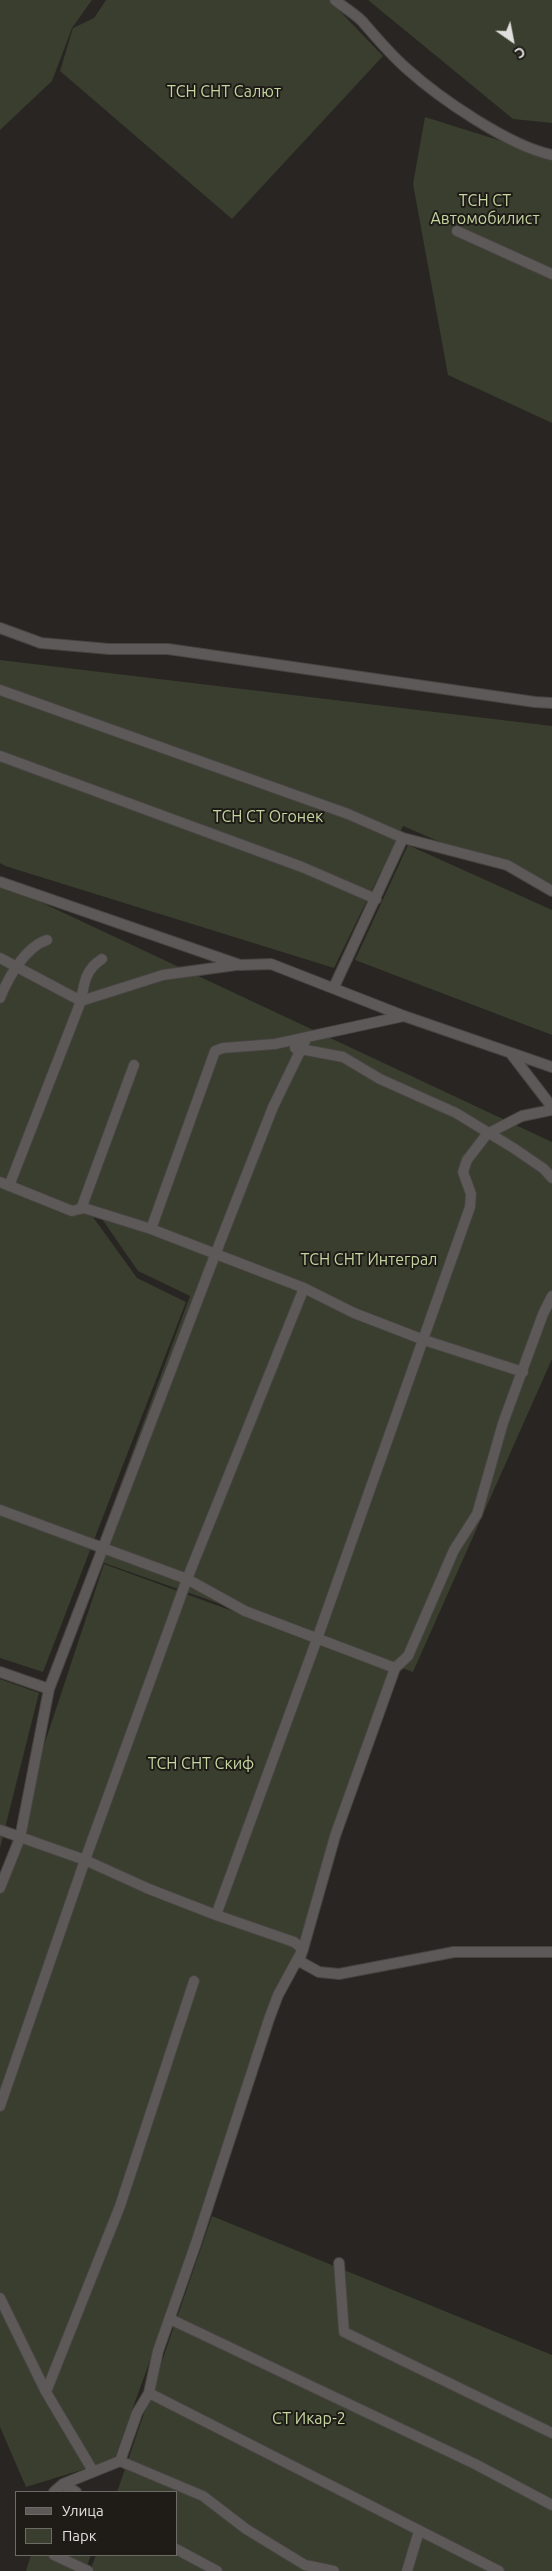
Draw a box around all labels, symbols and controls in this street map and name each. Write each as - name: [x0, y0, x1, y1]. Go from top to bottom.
- north arrow: [487, 15, 537, 65]
- text: С: [512, 43, 528, 62]
- park label: ТСН СНТ Салют: [167, 82, 281, 102]
- park label: ТСН СТ Автомобилист: [430, 191, 540, 229]
- park label: ТСН СТ Огонек: [213, 807, 323, 827]
- park label: ТСН СНТ Интеграл: [301, 1250, 437, 1270]
- park label: ТСН СНТ Скиф: [148, 1754, 254, 1774]
- park label: СТ Икар-2: [272, 2409, 346, 2429]
- legend: [15, 2491, 178, 2556]
- text: Улица: [62, 2502, 104, 2519]
- text: Парк: [62, 2527, 97, 2544]

